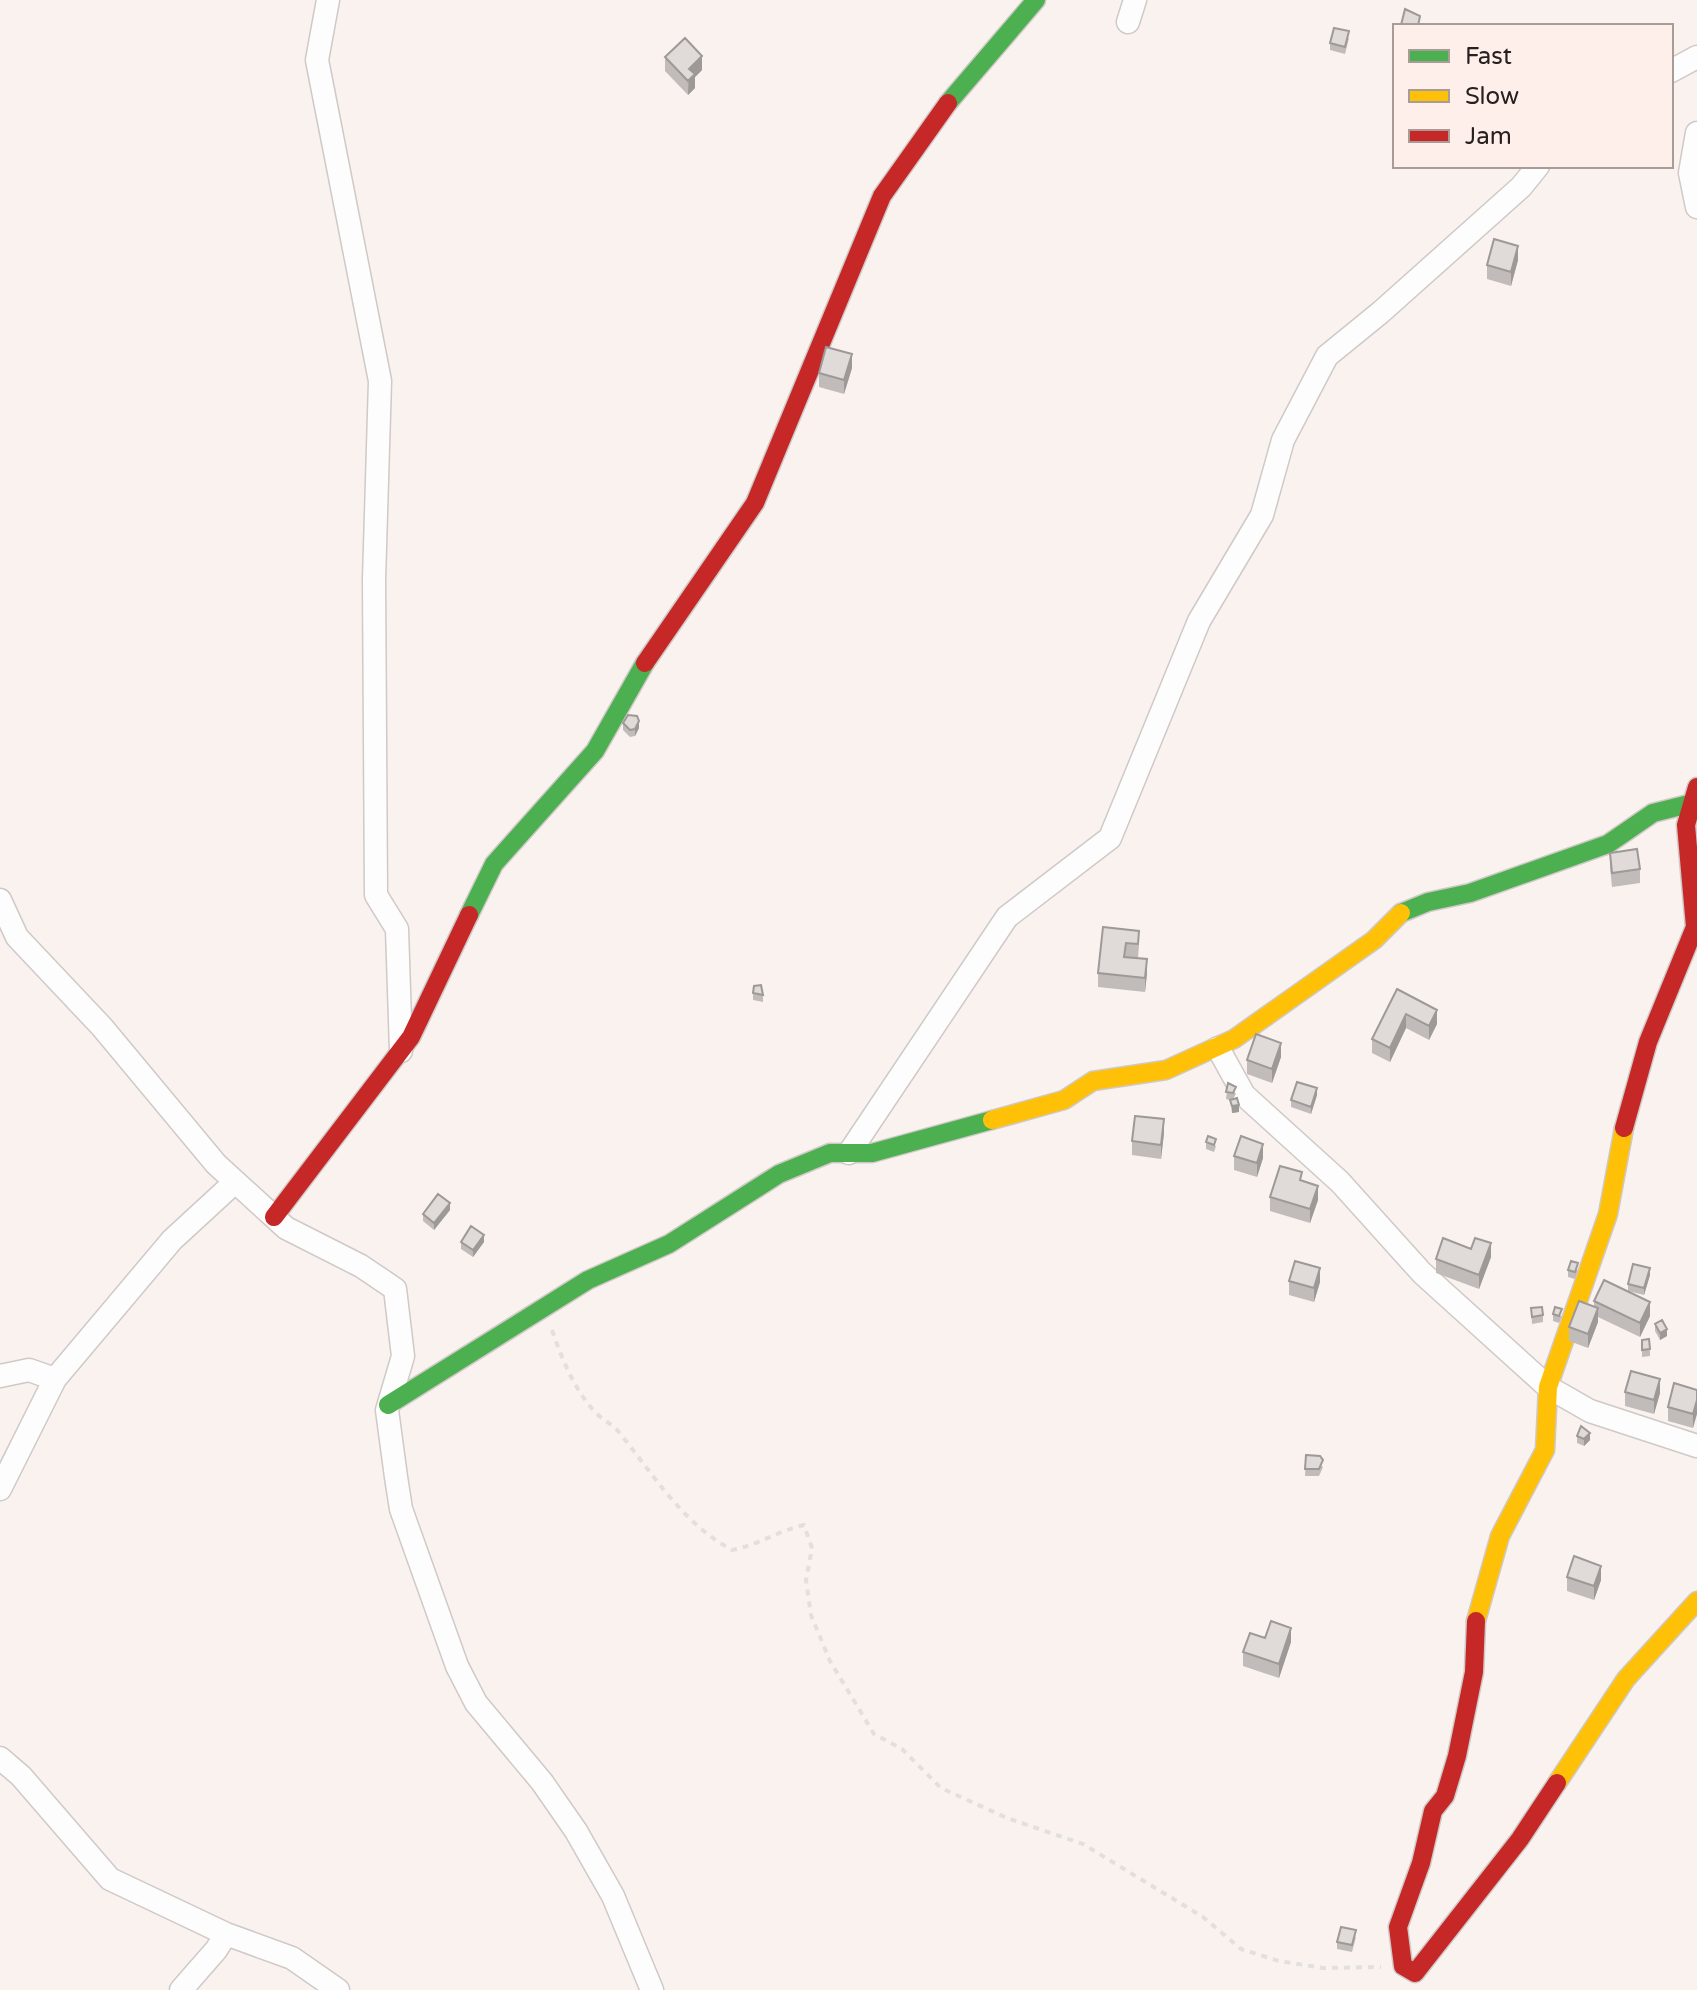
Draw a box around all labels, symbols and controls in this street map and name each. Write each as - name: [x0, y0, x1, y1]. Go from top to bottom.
- legend: [1393, 24, 1673, 168]
- text: Fast: [1465, 42, 1512, 71]
- text: Slow: [1465, 82, 1519, 111]
- text: Jam: [1465, 122, 1512, 151]

